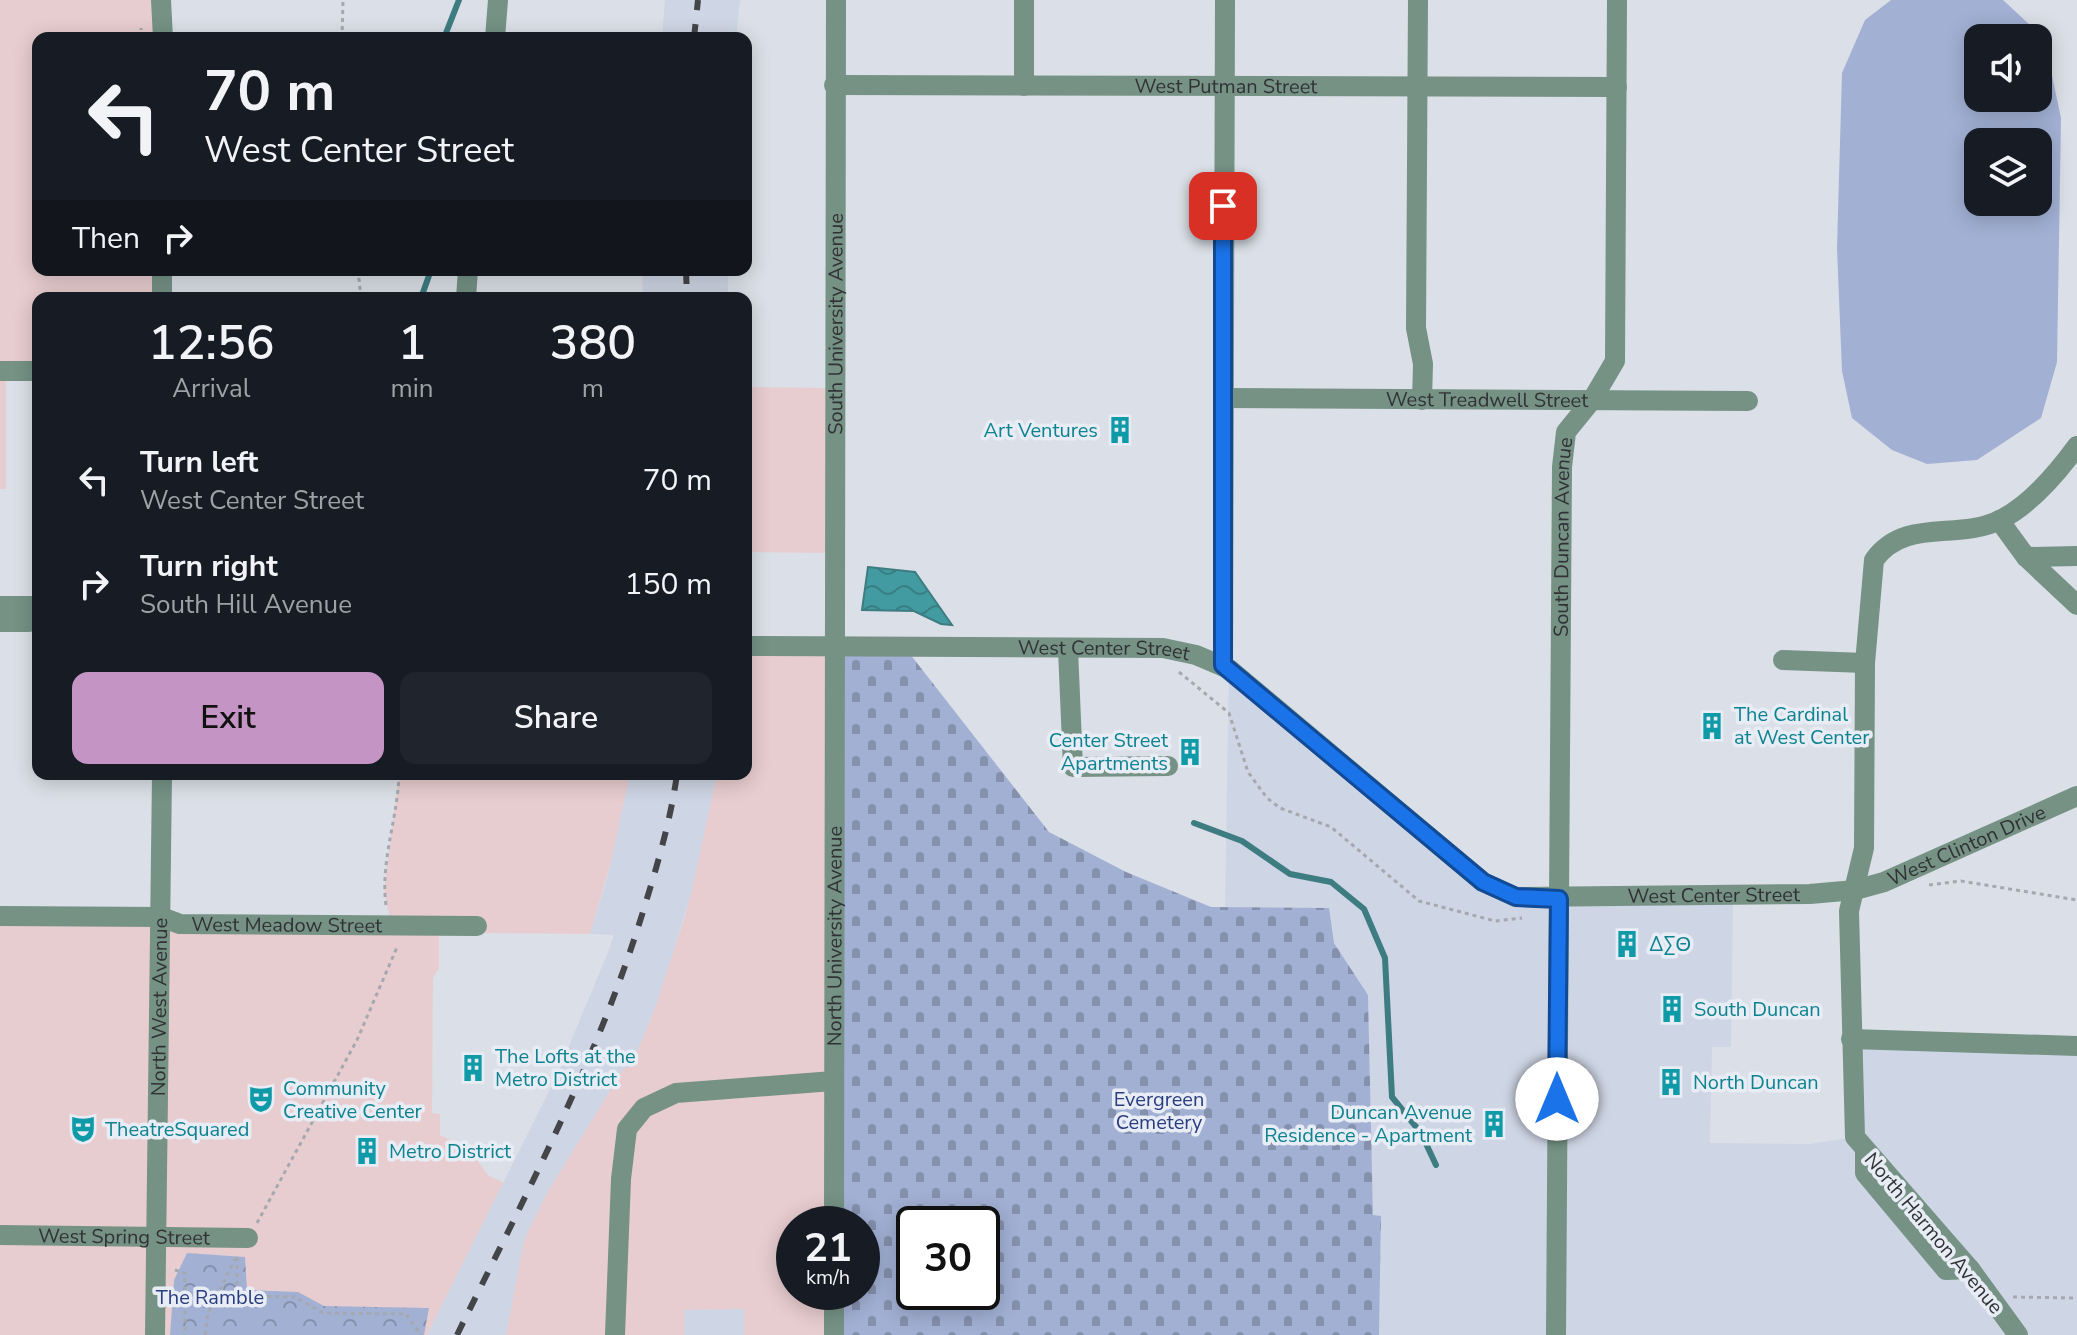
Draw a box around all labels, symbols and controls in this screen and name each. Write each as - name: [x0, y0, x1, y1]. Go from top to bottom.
- map controls: [1964, 24, 2052, 216]
- button: sound: [1964, 24, 2052, 112]
- text: 70 m: [204, 53, 335, 130]
- icon: left: [72, 64, 176, 168]
- street label: West Putman Street: [1135, 73, 1318, 100]
- text: West Center Street: [204, 126, 514, 175]
- button: layers: [1964, 128, 2052, 216]
- pin: [1189, 172, 1257, 240]
- icon: arrive: [1201, 184, 1245, 228]
- street label: South University Avenue: [822, 213, 850, 435]
- icon: right: [156, 216, 200, 260]
- text: Then: [72, 218, 140, 259]
- text: 12:56: [148, 310, 275, 376]
- text: 1: [398, 310, 426, 376]
- text: 380: [550, 310, 636, 376]
- text: Arrival: [172, 371, 250, 406]
- text: min: [391, 371, 434, 406]
- text: m: [582, 371, 604, 406]
- street label: West Treadwell Street: [1386, 386, 1589, 414]
- building icon: Art Ventures: [1105, 415, 1135, 445]
- place label: Art Ventures: [983, 417, 1098, 444]
- street label: South Duncan Avenue: [1548, 436, 1579, 637]
- text: Turn left: [140, 442, 258, 483]
- icon: left: [72, 458, 116, 502]
- text: 70 m: [643, 460, 712, 501]
- text: West Center Street: [140, 483, 364, 518]
- text: Turn right: [140, 546, 278, 587]
- icon: right: [72, 562, 116, 606]
- text: 150 m: [625, 564, 712, 605]
- text: South Hill Avenue: [140, 587, 352, 622]
- street label: West Center Street: [1018, 634, 1193, 668]
- button: Exit: [72, 672, 384, 764]
- button: Share: [400, 672, 712, 764]
- place label: The Cardinal at West Center: [1734, 701, 1869, 751]
- building icon: The Cardinal at West Center: [1697, 711, 1727, 741]
- place label: Center Street Apartments: [1049, 727, 1169, 777]
- building icon: Center Street Apartments: [1175, 737, 1205, 767]
- street label: West Clinton Drive: [1883, 799, 2050, 893]
- street label: North University Avenue: [821, 826, 849, 1046]
- street label: West Center Street: [1627, 881, 1801, 910]
- street label: West Meadow Street: [191, 911, 383, 939]
- street label: North West Avenue: [145, 918, 174, 1096]
- building icon: ΔΣΘ: [1612, 929, 1642, 959]
- place label: ΔΣΘ: [1649, 931, 1691, 958]
- building icon: South Duncan: [1657, 994, 1687, 1024]
- place label: South Duncan: [1694, 996, 1821, 1023]
- place label: The Lofts at the Metro District: [495, 1043, 636, 1093]
- building icon: The Lofts at the Metro District: [458, 1053, 488, 1083]
- position arrow: [1515, 1057, 1599, 1141]
- building icon: North Duncan: [1656, 1067, 1686, 1097]
- place label: North Duncan: [1693, 1069, 1819, 1096]
- place label: Community Creative Center: [283, 1075, 422, 1125]
- theatre icon: Community Creative Center: [246, 1084, 276, 1114]
- park label: Evergreen Cemetery: [1114, 1086, 1204, 1136]
- place label: Duncan Avenue Residence - Apartment: [1264, 1099, 1473, 1149]
- building icon: Duncan Avenue Residence - Apartment: [1479, 1109, 1509, 1139]
- theatre icon: TheatreSquared: [68, 1114, 98, 1144]
- place label: TheatreSquared: [105, 1116, 249, 1143]
- building icon: Metro District: [352, 1136, 382, 1166]
- place label: Metro District: [389, 1138, 512, 1165]
- street label: North Harmon Avenue: [1858, 1147, 2009, 1320]
- speed limit sign: 30: [896, 1206, 1000, 1310]
- text: 21: [804, 1221, 852, 1275]
- street label: West Spring Street: [38, 1222, 211, 1252]
- text: km/h: [806, 1264, 850, 1291]
- park label: The Ramble: [156, 1284, 264, 1311]

